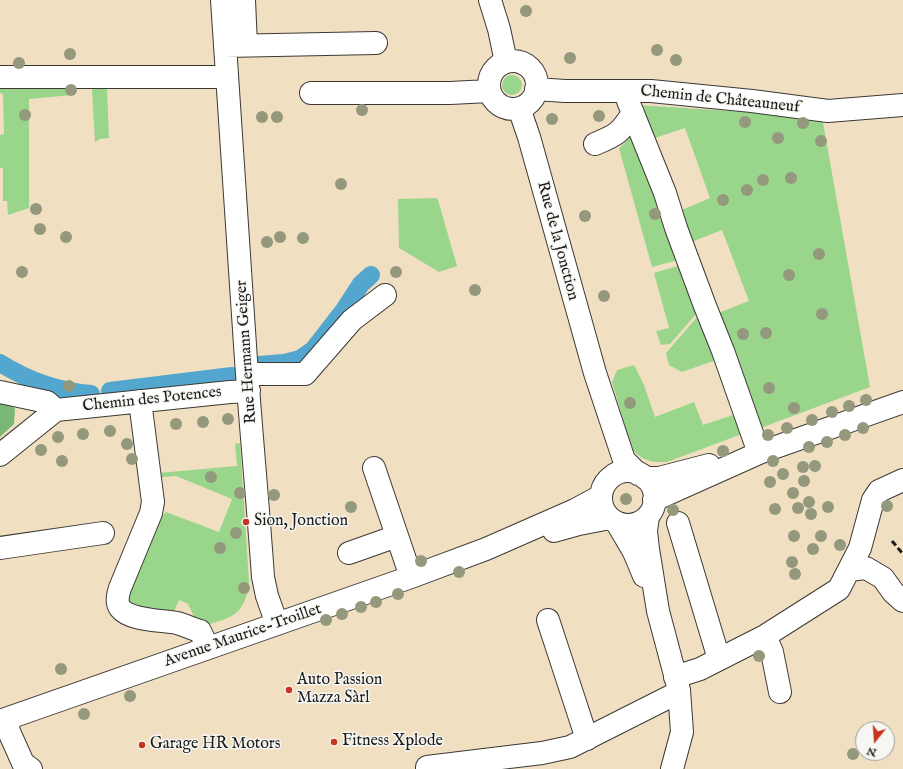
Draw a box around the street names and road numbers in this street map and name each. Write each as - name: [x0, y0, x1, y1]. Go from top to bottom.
- street label: Chemin de Châteauneuf: [639, 82, 801, 118]
- street label: Rue de la Jonction: [532, 179, 582, 303]
- street label: Rue Hermann Geiger: [232, 279, 262, 425]
- street label: Chemin des Potences: [82, 383, 222, 417]
- street label: Avenue Maurice-Troillet: [162, 600, 324, 672]

